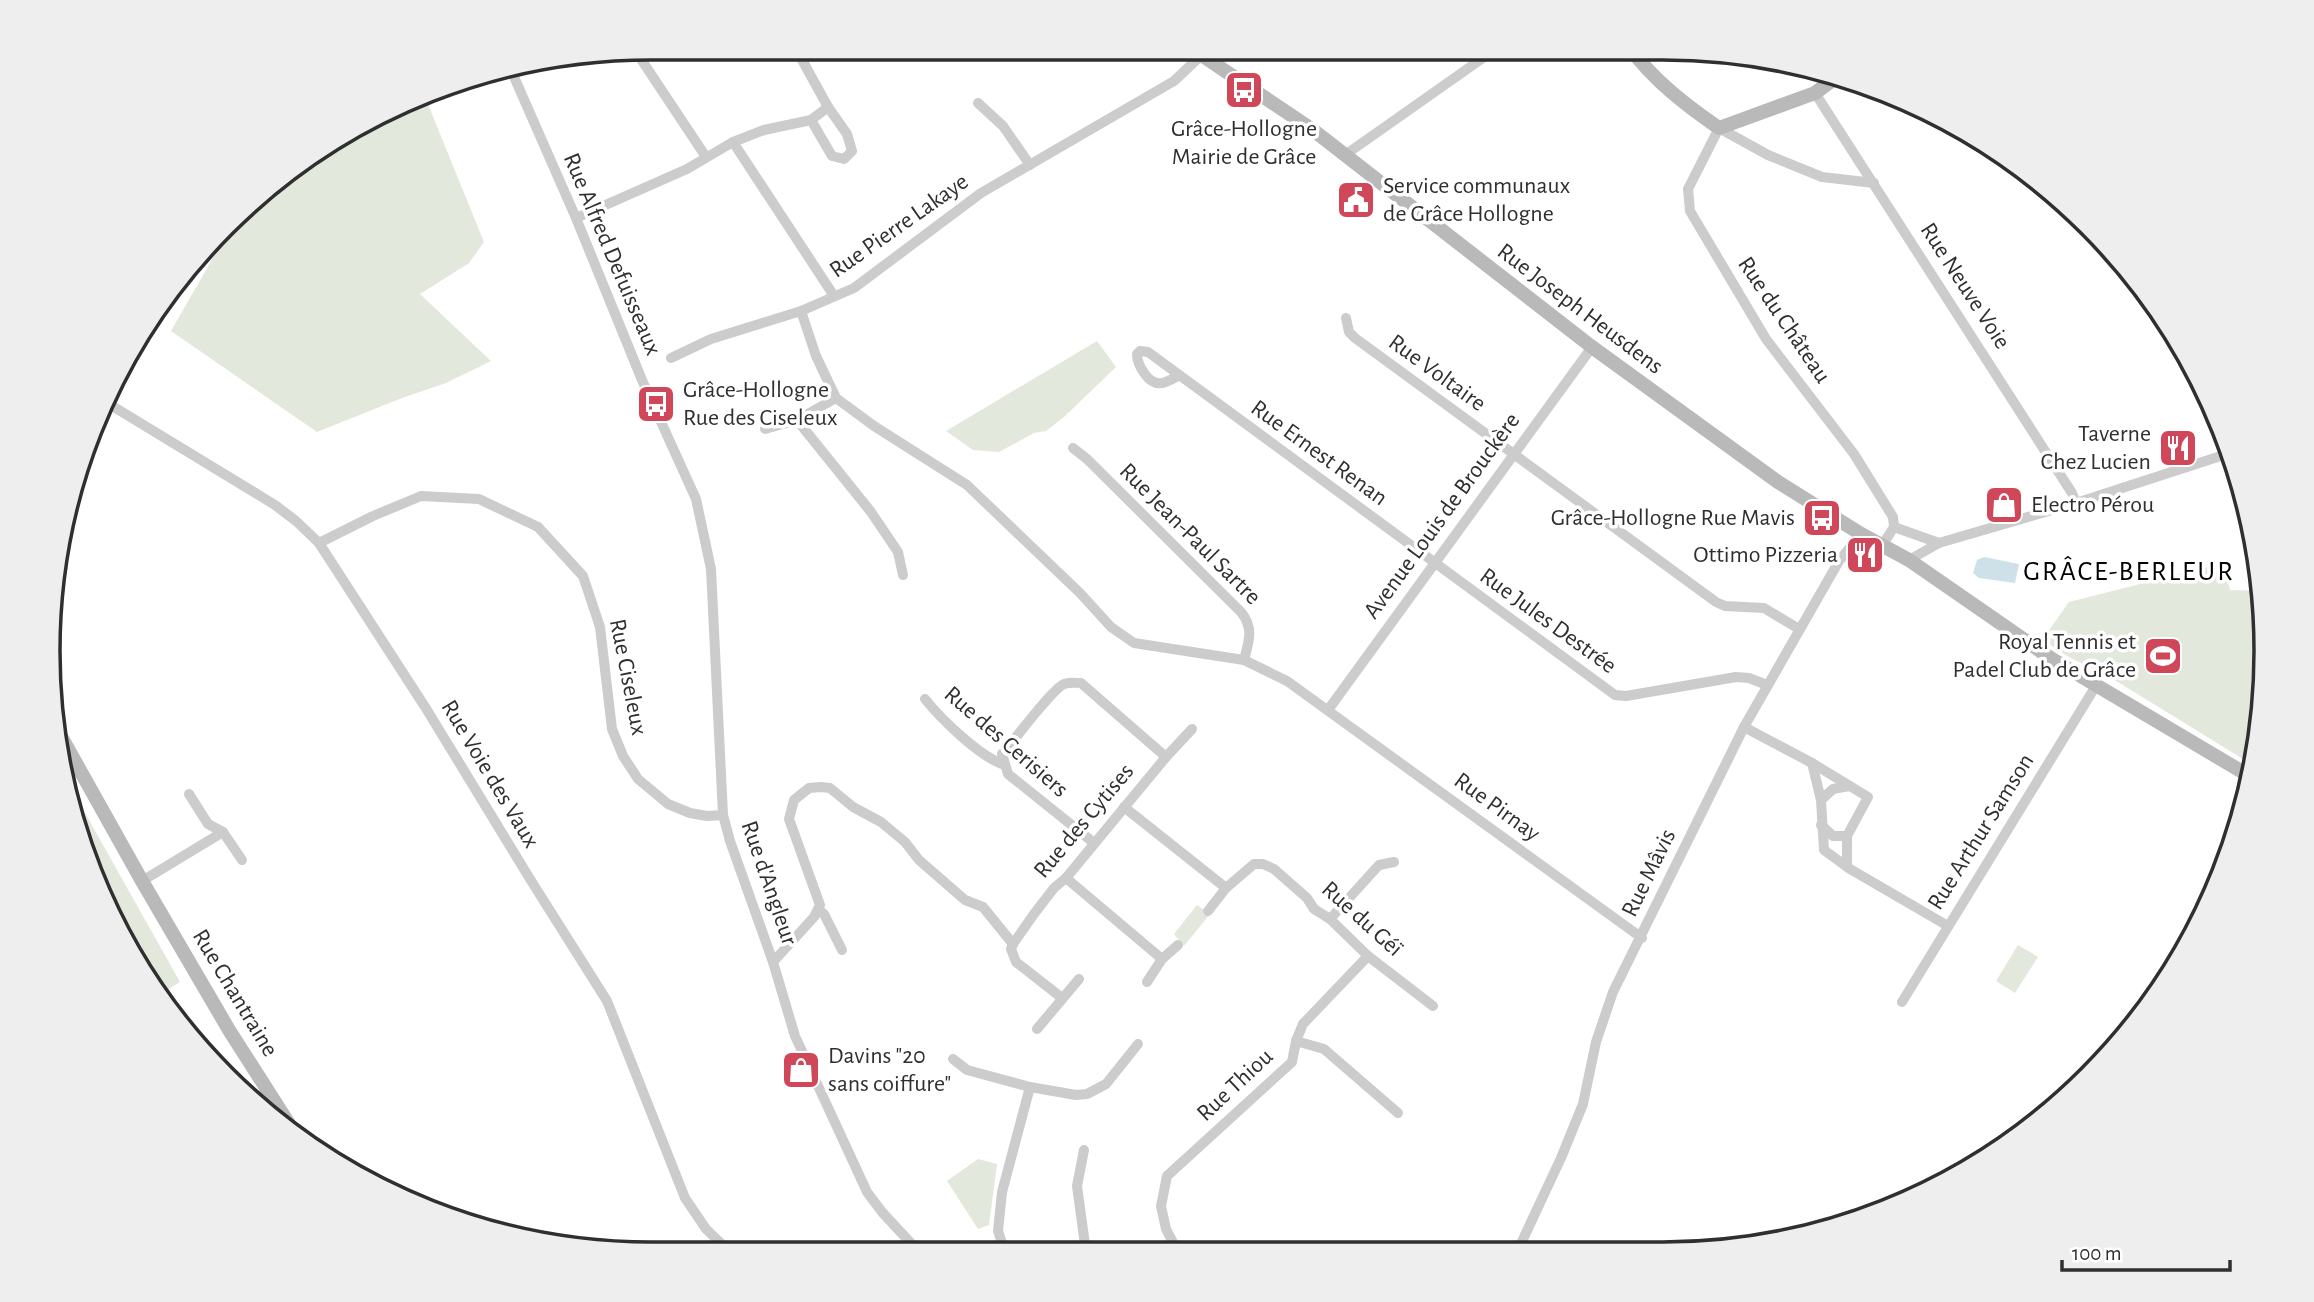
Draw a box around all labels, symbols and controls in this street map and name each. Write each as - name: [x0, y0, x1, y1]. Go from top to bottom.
- bus stop icon: Grâce-Hollogne Mairie de Grâce: [1223, 69, 1265, 111]
- place label: Grâce-Hollogne Mairie de Grâce: [1171, 117, 1317, 169]
- street label: Rue Alfred Defuisseaux: [559, 150, 666, 359]
- street label: Rue Pierre Lakaye: [825, 169, 973, 283]
- place label: Service communaux de Grâce Hollogne: [1383, 174, 1571, 226]
- public building icon: Service communaux de Grâce Hollogne: [1335, 179, 1377, 221]
- street label: Rue Neuve Voie: [1915, 219, 2015, 353]
- street label: Rue Joseph Heusdens: [1493, 239, 1667, 379]
- street label: Rue du Château: [1733, 253, 1835, 387]
- street label: Rue Voltaire: [1384, 330, 1490, 416]
- place label: Grâce-Hollogne Rue des Ciseleux: [683, 378, 838, 430]
- bus stop icon: Grâce-Hollogne Rue des Ciseleux: [635, 383, 677, 425]
- street label: Rue Ernest Renan: [1246, 396, 1392, 510]
- street label: Avenue Louis de Brouckère: [1359, 409, 1525, 623]
- place label: Taverne Chez Lucien: [2040, 422, 2151, 474]
- restaurant icon: Taverne Chez Lucien: [2157, 427, 2199, 469]
- street label: Rue Jean-Paul Sartre: [1115, 459, 1265, 609]
- shop icon: Electro Pérou: [1983, 484, 2025, 526]
- place label: Electro Pérou: [2031, 493, 2154, 517]
- bus stop icon: Grâce-Hollogne Rue Mavis: [1801, 497, 1843, 539]
- place label: Grâce-Hollogne Rue Mavis: [1551, 506, 1795, 530]
- restaurant icon: Ottimo Pizzeria: [1844, 534, 1886, 576]
- place label: Ottimo Pizzeria: [1693, 543, 1838, 567]
- district label: GRÂCE-BERLEUR: [2023, 556, 2235, 586]
- street label: Rue Jules Destrée: [1475, 564, 1621, 678]
- street label: Rue Ciseleux: [605, 617, 651, 738]
- place label: Royal Tennis et Padel Club de Grâce: [1952, 630, 2136, 682]
- sports icon: Royal Tennis et Padel Club de Grâce: [2142, 635, 2184, 677]
- street label: Rue des Cerisiers: [939, 682, 1073, 802]
- street label: Rue Voie des Vaux: [437, 696, 544, 852]
- street label: Rue Arthur Samson: [1923, 750, 2039, 914]
- street label: Rue des Cytises: [1029, 759, 1139, 883]
- street label: Rue Pirnay: [1450, 768, 1544, 846]
- street label: Rue d'Angleur: [737, 818, 802, 948]
- street label: Rue Mâvis: [1618, 825, 1680, 921]
- street label: Rue du Géï: [1317, 877, 1407, 961]
- street label: Rue Chantraine: [188, 925, 282, 1061]
- place label: Davins "20 sans coiffure": [828, 1044, 951, 1096]
- street label: Rue Thiou: [1192, 1044, 1278, 1126]
- shop icon: Davins "20 sans coiffure": [780, 1049, 822, 1091]
- scale bar: [2062, 1228, 2230, 1272]
- text: 100 m: [2072, 1243, 2122, 1264]

